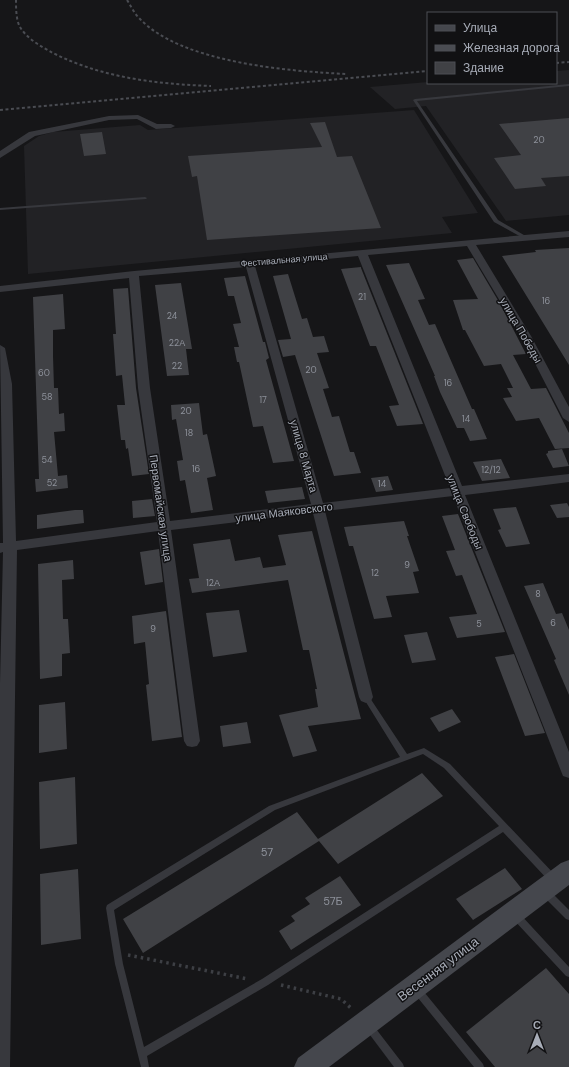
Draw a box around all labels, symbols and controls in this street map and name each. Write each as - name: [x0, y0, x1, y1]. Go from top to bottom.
- legend: [427, 12, 557, 84]
- text: Улица: [463, 20, 497, 36]
- text: Железная дорога: [463, 40, 560, 56]
- text: Здание: [463, 60, 504, 76]
- house number: 20: [533, 134, 545, 146]
- street label: Фестивальная улица: [240, 250, 328, 270]
- house number: 21: [358, 291, 366, 303]
- street label: улица Победы: [497, 295, 545, 365]
- house number: 16: [542, 295, 551, 307]
- house number: 24: [167, 310, 178, 322]
- house number: 22А: [169, 337, 185, 349]
- house number: 22: [172, 360, 182, 372]
- house number: 20: [305, 364, 317, 376]
- house number: 60: [38, 367, 50, 379]
- house number: 16: [444, 377, 453, 389]
- house number: 58: [42, 391, 52, 403]
- house number: 17: [259, 394, 267, 406]
- house number: 20: [180, 405, 192, 417]
- house number: 14: [462, 413, 471, 425]
- street label: улица 8 Марта: [287, 418, 321, 495]
- house number: 18: [185, 427, 193, 439]
- house number: 54: [42, 454, 53, 466]
- street label: Первомайская улица: [147, 454, 176, 563]
- house number: 16: [192, 463, 201, 475]
- house number: 12/12: [481, 464, 501, 476]
- street label: улица Свободы: [444, 473, 486, 552]
- house number: 52: [47, 477, 57, 489]
- house number: 14: [378, 478, 387, 490]
- street label: улица Маяковского: [235, 499, 333, 525]
- house number: 9: [404, 559, 410, 571]
- house number: 12: [371, 567, 379, 579]
- house number: 12А: [206, 577, 220, 589]
- house number: 8: [535, 588, 541, 600]
- house number: 6: [550, 617, 556, 629]
- house number: 5: [476, 618, 482, 630]
- house number: 9: [150, 623, 156, 635]
- house number: 57: [261, 845, 273, 859]
- house number: 57Б: [323, 894, 343, 908]
- street label: Весенняя улица: [394, 932, 483, 1005]
- north arrow: [517, 1015, 557, 1055]
- text: С: [533, 1018, 541, 1032]

